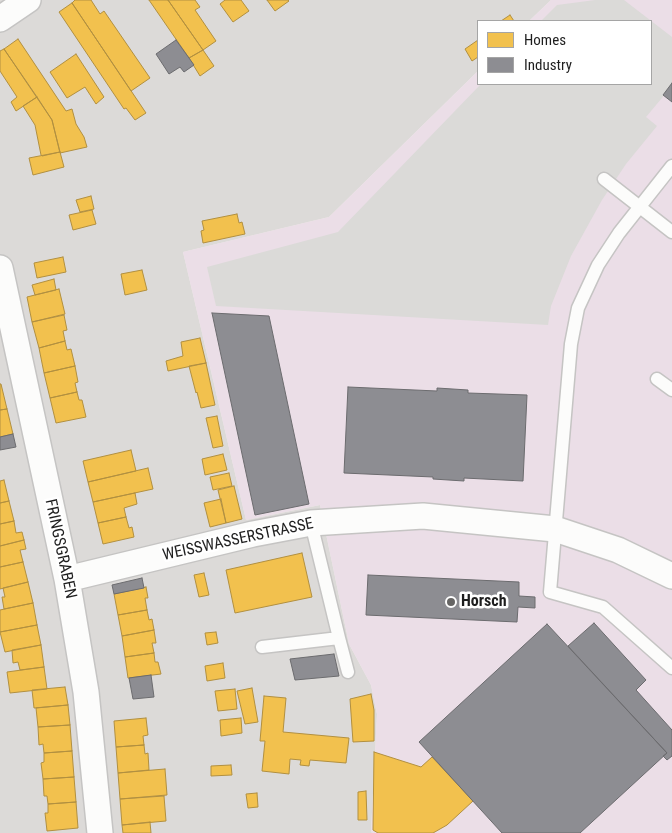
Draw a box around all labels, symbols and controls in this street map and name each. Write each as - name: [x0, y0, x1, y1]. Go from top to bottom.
- legend: [477, 20, 652, 85]
- text: Homes: [524, 31, 566, 49]
- text: Industry: [524, 56, 572, 74]
- street label: FRINGSGRABEN: [40, 497, 80, 601]
- street label: WEISSWASSERSTRASSE: [161, 515, 315, 565]
- place label: Horsch: [461, 592, 507, 612]
- marker: Horsch: [445, 596, 457, 608]

